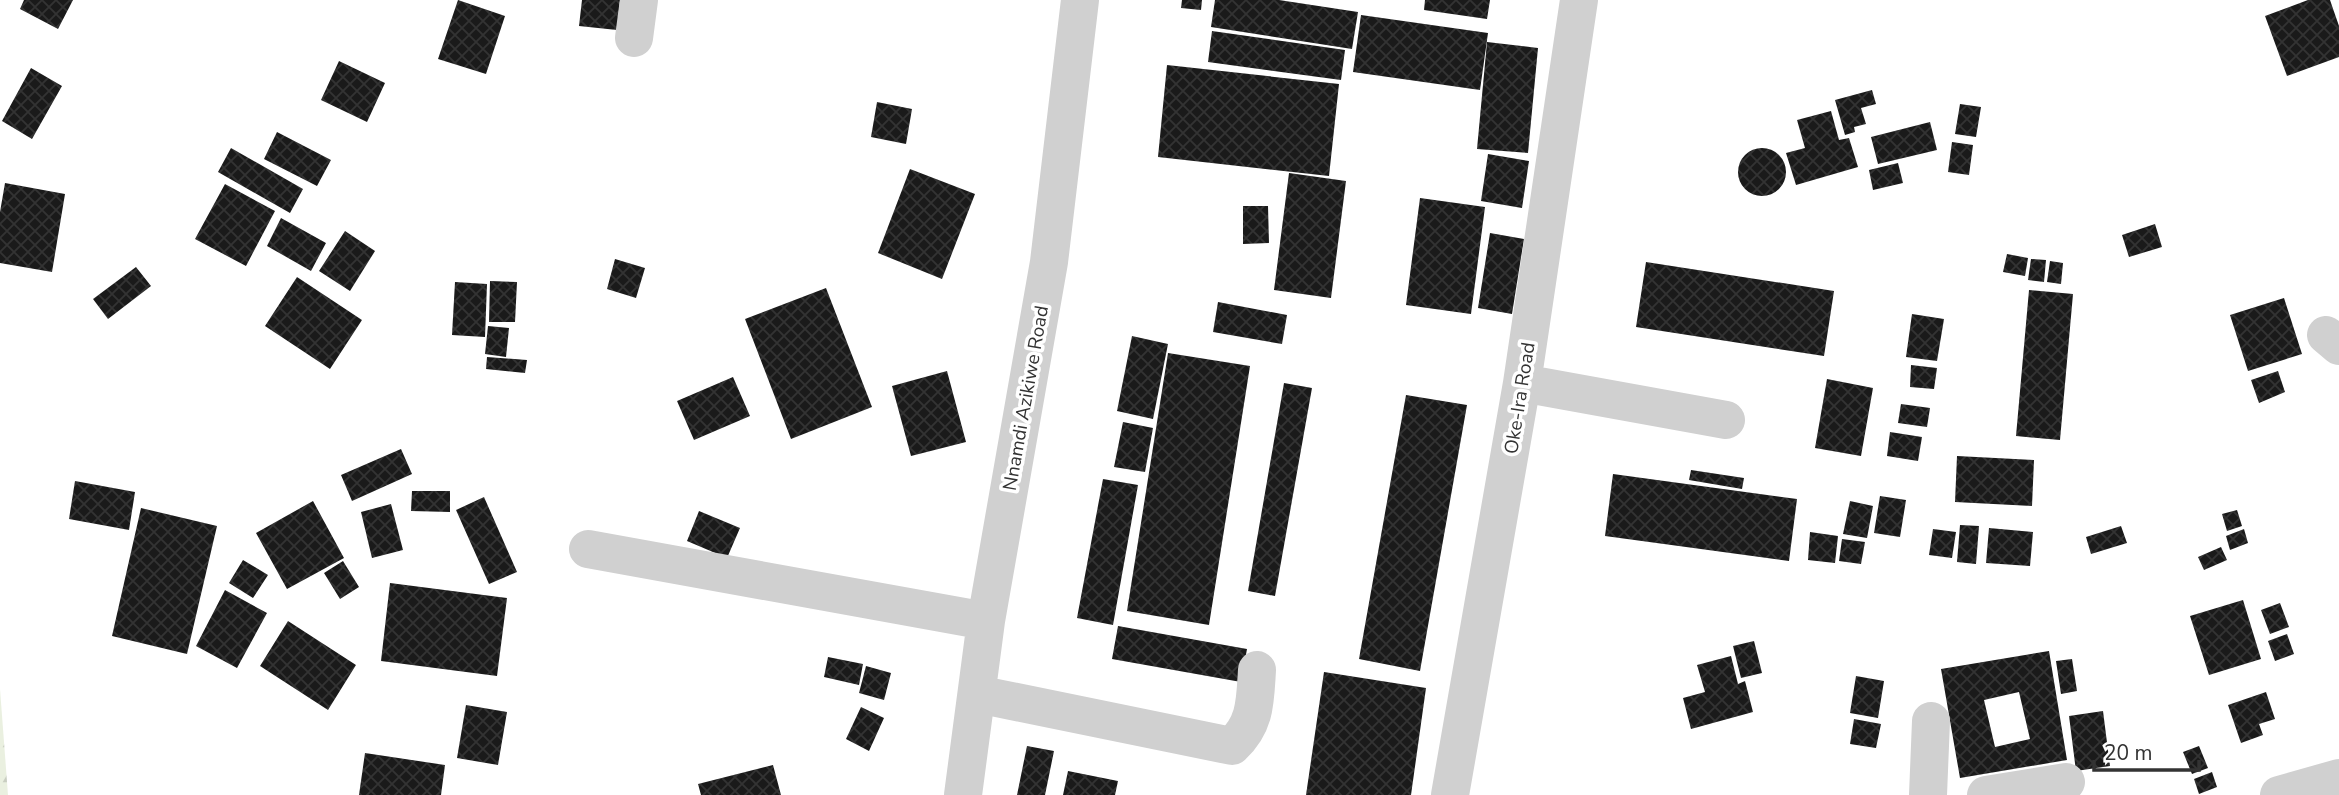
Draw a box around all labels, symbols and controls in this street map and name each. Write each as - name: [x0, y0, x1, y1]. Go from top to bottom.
- street label: Nnamdi Azikiwe Road: [997, 304, 1055, 493]
- street label: Oke-Ira Road: [1498, 340, 1542, 456]
- scale bar: [2094, 728, 2199, 772]
- text: 20 m: [2104, 739, 2153, 767]

